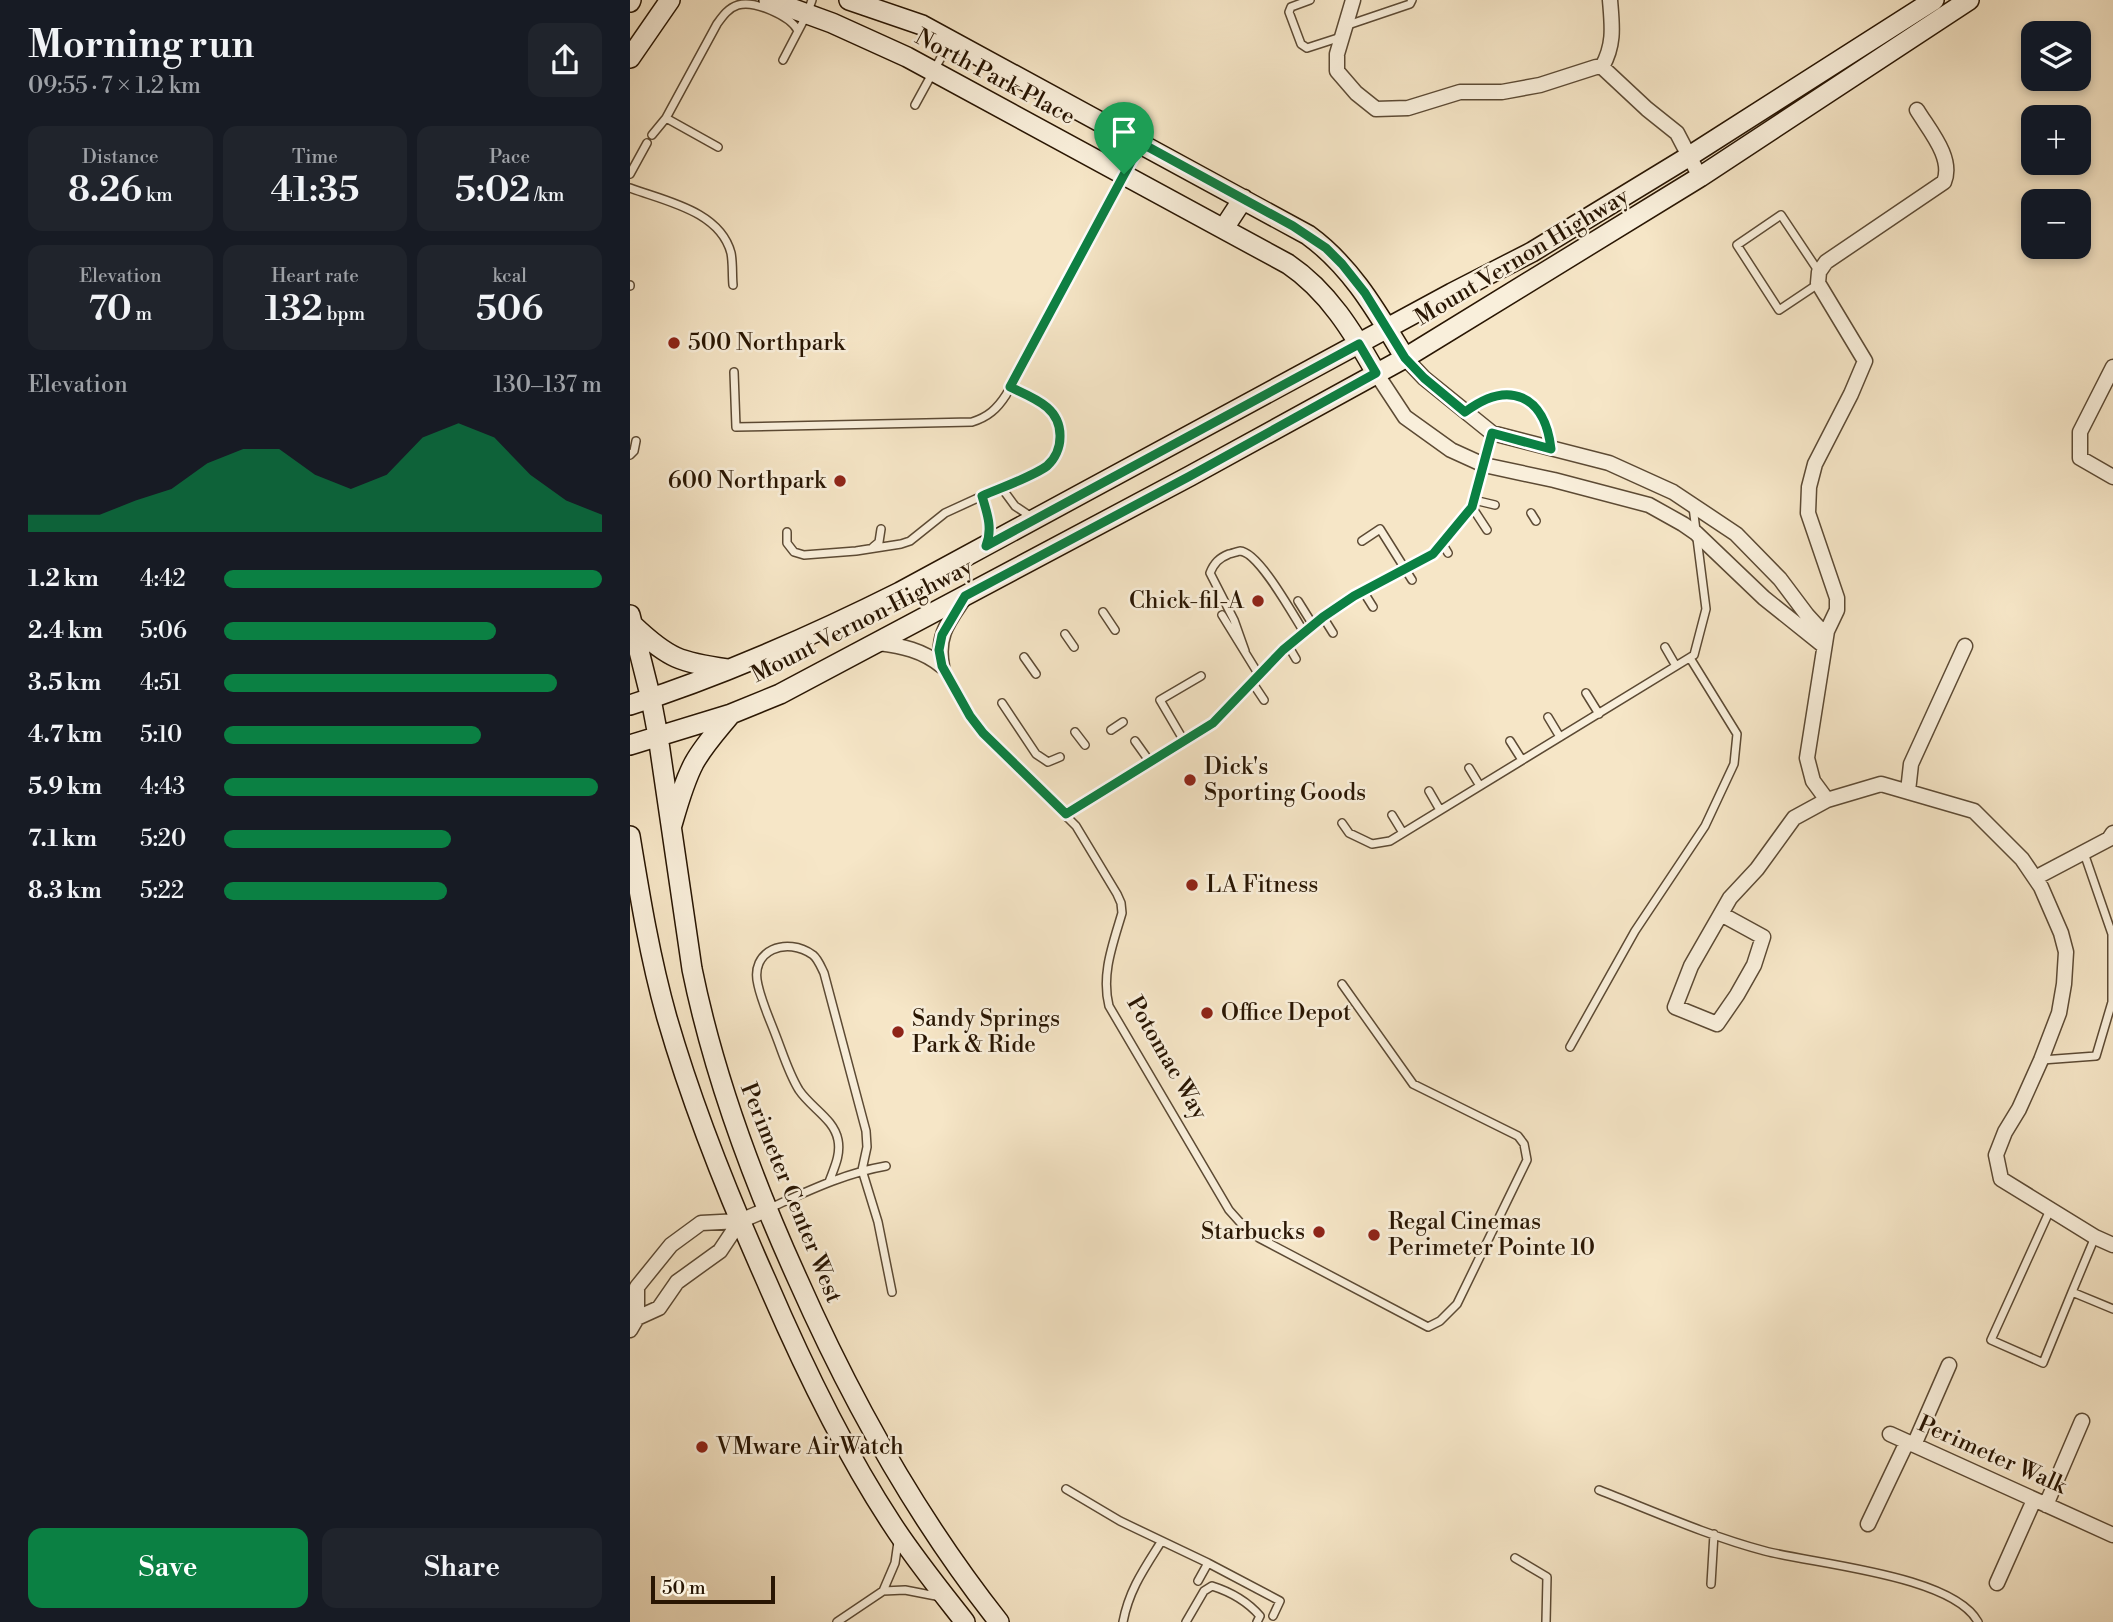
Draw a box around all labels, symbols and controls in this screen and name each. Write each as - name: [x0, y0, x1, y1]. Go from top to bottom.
- map controls: [2021, 21, 2091, 259]
- button: layers: [2021, 21, 2091, 91]
- text: Morning run: [28, 22, 254, 69]
- button: share: [528, 23, 602, 97]
- street label: North Park Place: [910, 23, 1080, 131]
- text: 09:55 · 7 × 1.2 km: [28, 72, 201, 100]
- pin: [1094, 102, 1154, 174]
- button: +: [2021, 105, 2091, 175]
- icon: arrive: [1105, 113, 1143, 151]
- text: Distance: [82, 145, 159, 169]
- text: Time: [292, 145, 338, 169]
- text: Pace: [489, 145, 530, 169]
- text: 8.26: [68, 169, 142, 212]
- text: 41:35: [271, 169, 359, 212]
- text: 5:02: [455, 169, 530, 212]
- street label: Mount Vernon Highway: [1410, 182, 1635, 332]
- text: km: [142, 183, 173, 207]
- text: /km: [530, 183, 564, 207]
- button: −: [2021, 189, 2091, 259]
- text: Elevation: [79, 264, 161, 288]
- text: Heart rate: [271, 264, 359, 288]
- text: kcal: [492, 264, 527, 288]
- text: 70: [88, 288, 132, 331]
- text: 132: [265, 288, 323, 331]
- text: 506: [476, 288, 543, 331]
- text: m: [132, 302, 152, 326]
- text: bpm: [323, 302, 365, 326]
- place label: 500 Northpark: [688, 329, 846, 357]
- marker: 500 Northpark: [666, 335, 682, 351]
- text: Elevation: [28, 371, 128, 399]
- text: 130–137 m: [493, 371, 602, 399]
- place label: 600 Northpark: [668, 467, 827, 495]
- marker: 600 Northpark: [832, 473, 848, 489]
- street label: Mount Vernon Highway: [747, 553, 978, 689]
- text: 1.2 km: [28, 565, 99, 593]
- text: 4:42: [140, 565, 186, 593]
- place label: Chick-fil-A: [1129, 587, 1245, 615]
- marker: Chick-fil-A: [1250, 593, 1266, 609]
- text: 2.4 km: [28, 617, 103, 645]
- text: 5:06: [140, 617, 187, 645]
- text: 3.5 km: [28, 669, 101, 697]
- text: 4:51: [140, 669, 181, 697]
- text: 4.7 km: [28, 721, 102, 749]
- text: 5:10: [140, 721, 182, 749]
- place label: Dick's Sporting Goods: [1204, 753, 1366, 807]
- marker: Dick's Sporting Goods: [1182, 772, 1198, 788]
- text: 5.9 km: [28, 773, 102, 801]
- text: 4:43: [140, 773, 185, 801]
- text: 7.1 km: [28, 825, 97, 853]
- text: 5:20: [140, 825, 186, 853]
- place label: LA Fitness: [1206, 871, 1318, 899]
- text: 8.3 km: [28, 877, 102, 905]
- text: 5:22: [140, 877, 184, 905]
- marker: LA Fitness: [1184, 877, 1200, 893]
- street label: Potomac Way: [1120, 991, 1214, 1125]
- place label: Office Depot: [1221, 999, 1351, 1027]
- place label: Sandy Springs Park & Ride: [912, 1005, 1060, 1059]
- marker: Office Depot: [1199, 1005, 1215, 1021]
- marker: Sandy Springs Park & Ride: [890, 1024, 906, 1040]
- street label: Perimeter Center West: [734, 1079, 848, 1307]
- place label: Regal Cinemas Perimeter Pointe 10: [1388, 1208, 1595, 1262]
- place label: Starbucks: [1201, 1218, 1305, 1246]
- marker: Starbucks: [1311, 1224, 1327, 1240]
- marker: Regal Cinemas Perimeter Pointe 10: [1366, 1227, 1382, 1243]
- street label: Perimeter Walk: [1913, 1410, 2072, 1501]
- place label: VMware AirWatch: [715, 1433, 904, 1461]
- marker: VMware AirWatch: [694, 1439, 710, 1455]
- button: Save: [28, 1528, 308, 1608]
- button: Share: [322, 1528, 602, 1608]
- scale bar: [651, 1573, 775, 1605]
- text: 50 m: [662, 1576, 706, 1600]

